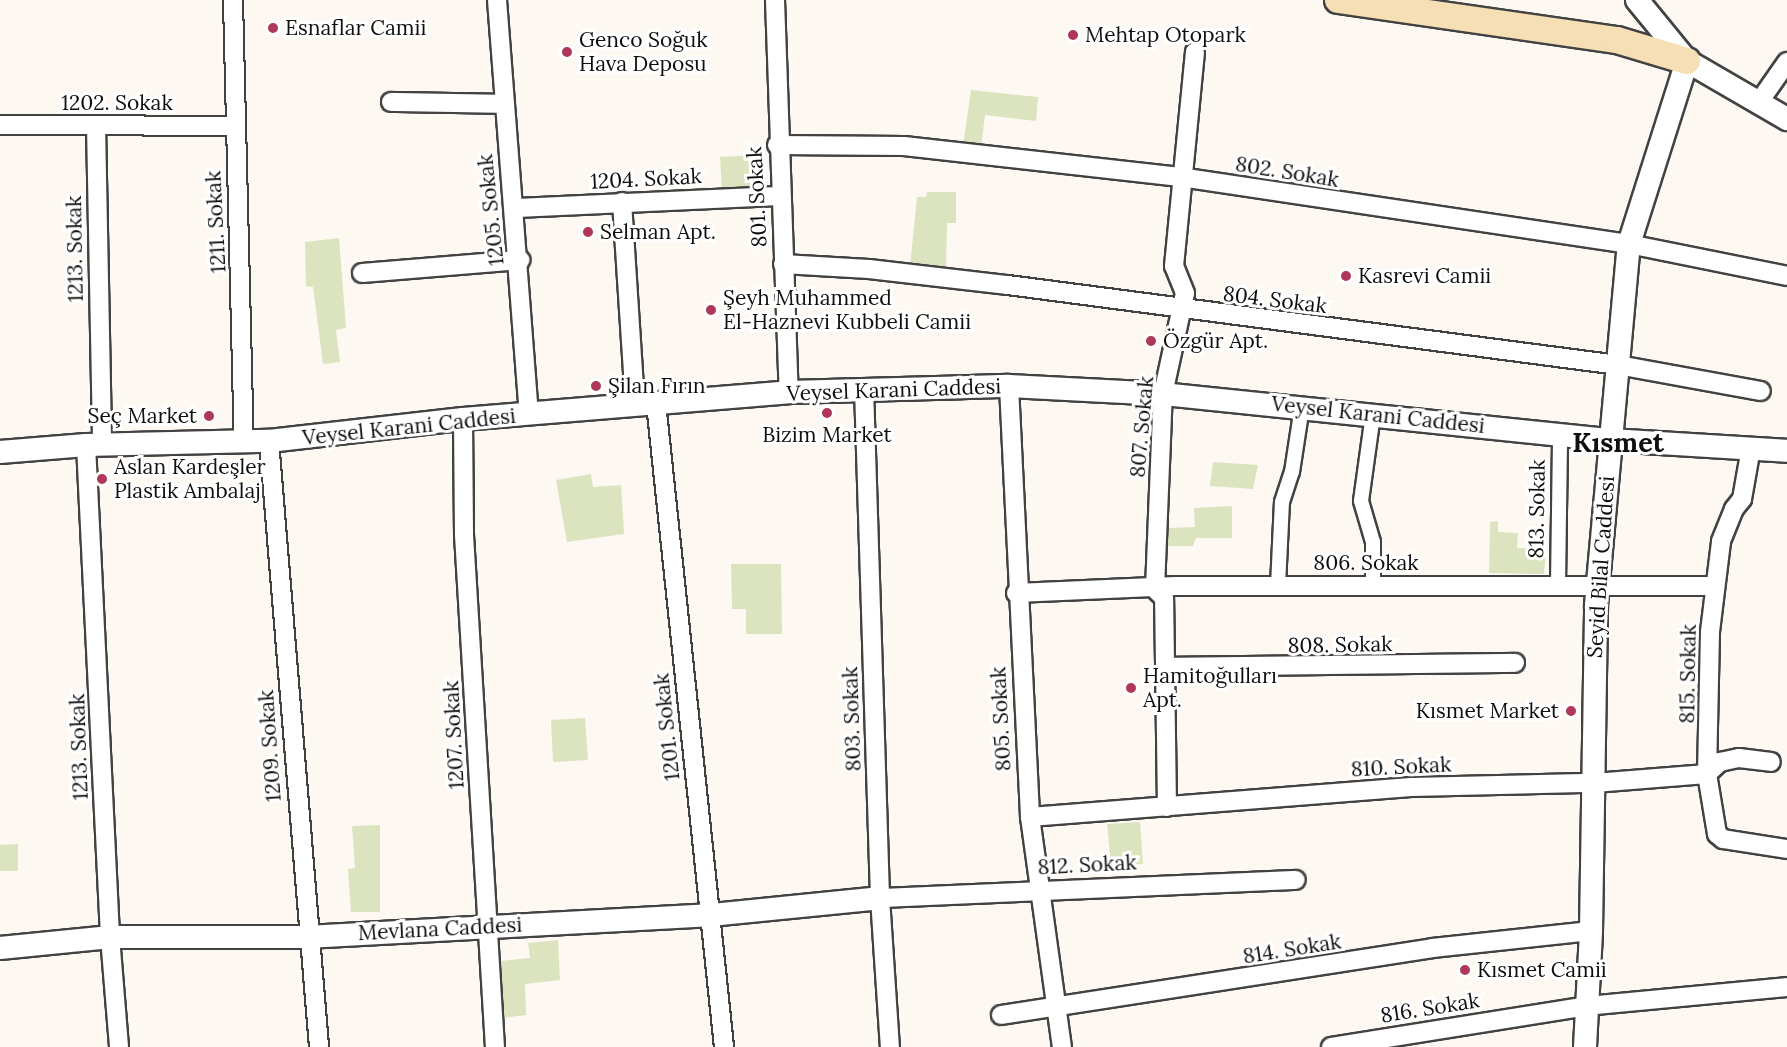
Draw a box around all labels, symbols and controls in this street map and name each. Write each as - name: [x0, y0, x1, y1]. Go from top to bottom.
- place label: Esnaflar Camii: [285, 15, 426, 41]
- marker: Esnaflar Camii: [266, 21, 280, 35]
- place label: Mehtap Otopark: [1085, 22, 1246, 48]
- place label: Genco Soğuk Hava Deposu: [579, 27, 708, 77]
- marker: Mehtap Otopark: [1066, 28, 1080, 42]
- marker: Genco Soğuk Hava Deposu: [560, 45, 574, 59]
- street label: 1202. Sokak: [61, 90, 173, 116]
- street label: 801. Sokak: [742, 146, 772, 248]
- street label: 802. Sokak: [1234, 151, 1340, 193]
- street label: 1205. Sokak: [473, 153, 509, 267]
- street label: 1204. Sokak: [590, 163, 702, 195]
- street label: 1211. Sokak: [201, 170, 231, 274]
- street label: 1213. Sokak: [61, 196, 89, 302]
- place label: Selman Apt.: [600, 219, 716, 245]
- marker: Selman Apt.: [581, 225, 595, 239]
- place label: Kasrevi Camii: [1358, 263, 1491, 289]
- marker: Kasrevi Camii: [1339, 269, 1353, 283]
- street label: 804. Sokak: [1222, 281, 1328, 319]
- place label: Şeyh Muhammed El-Haznevi Kubbeli Camii: [723, 285, 971, 335]
- marker: Şeyh Muhammed El-Haznevi Kubbeli Camii: [704, 303, 718, 317]
- place label: Özgür Apt.: [1163, 328, 1268, 354]
- marker: Özgür Apt.: [1144, 334, 1158, 348]
- place label: Şilan Fırın: [608, 373, 706, 399]
- street label: Veysel Karani Caddesi: [786, 374, 1002, 406]
- street label: 807. Sokak: [1125, 375, 1159, 479]
- marker: Şilan Fırın: [589, 379, 603, 393]
- street label: Veysel Karani Caddesi: [1270, 391, 1486, 439]
- place label: Seç Market: [88, 403, 197, 429]
- street label: Veysel Karani Caddesi: [301, 403, 517, 451]
- marker: Bizim Market: [820, 406, 834, 420]
- marker: Seç Market: [202, 409, 216, 423]
- place label: Bizim Market: [762, 422, 892, 448]
- district label: Kısmet: [1572, 427, 1664, 459]
- place label: Aslan Kardeşler Plastik Ambalaj: [114, 454, 266, 504]
- street label: 813. Sokak: [1524, 459, 1550, 559]
- marker: Aslan Kardeşler Plastik Ambalaj: [95, 472, 109, 486]
- street label: Seyid Bilal Caddesi: [1582, 475, 1620, 659]
- street label: 806. Sokak: [1313, 550, 1419, 576]
- street label: 815. Sokak: [1675, 624, 1701, 724]
- street label: 808. Sokak: [1287, 631, 1393, 659]
- place label: Hamitoğulları Apt.: [1143, 663, 1277, 713]
- street label: 803. Sokak: [838, 666, 866, 772]
- street label: 805. Sokak: [986, 666, 1016, 772]
- street label: 1201. Sokak: [649, 672, 685, 782]
- street label: 1207. Sokak: [439, 680, 469, 790]
- marker: Hamitoğulları Apt.: [1124, 681, 1138, 695]
- street label: 1209. Sokak: [254, 689, 286, 803]
- street label: 1213. Sokak: [65, 693, 93, 801]
- place label: Kısmet Market: [1416, 698, 1559, 724]
- marker: Kısmet Market: [1564, 704, 1578, 718]
- street label: 810. Sokak: [1350, 752, 1452, 782]
- street label: 812. Sokak: [1037, 850, 1137, 880]
- street label: Mevlana Caddesi: [357, 912, 523, 946]
- street label: 814. Sokak: [1241, 929, 1343, 969]
- place label: Kısmet Camii: [1477, 957, 1607, 983]
- marker: Kısmet Camii: [1458, 963, 1472, 977]
- street label: 816. Sokak: [1379, 988, 1481, 1028]

